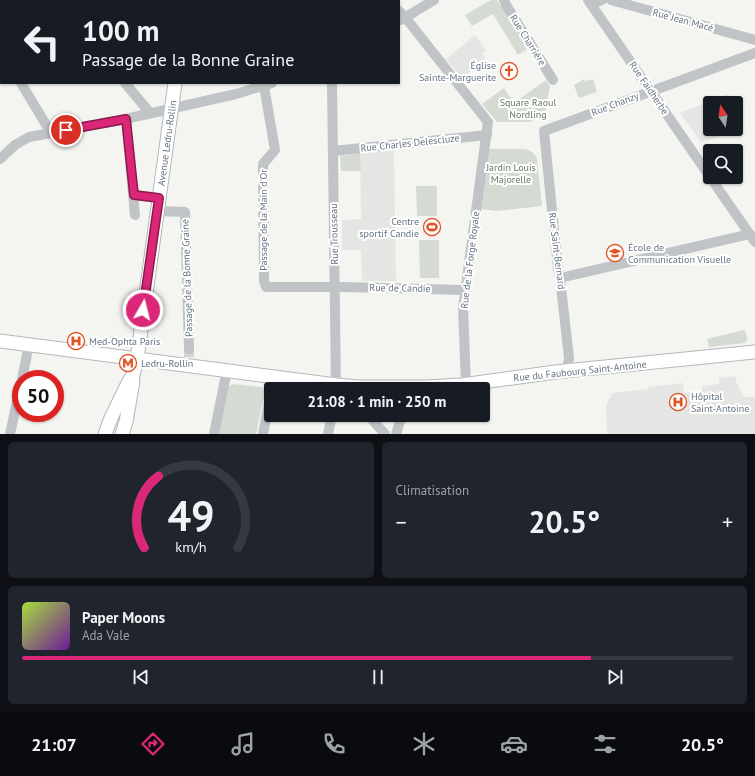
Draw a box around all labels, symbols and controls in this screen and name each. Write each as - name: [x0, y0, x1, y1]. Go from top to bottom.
- street label: Rue Jean Macé: [651, 6, 715, 34]
- text: 100 m: [82, 12, 159, 49]
- street label: Rue Charrière: [507, 12, 549, 68]
- icon: left: [16, 16, 68, 68]
- text: Passage de la Bonne Graine: [82, 48, 294, 71]
- place label: Église Sainte-Marguerite: [419, 59, 496, 84]
- street label: Rue Faidherbe: [626, 59, 672, 117]
- church icon: Église Sainte-Marguerite: [499, 61, 519, 81]
- street label: Rue Chanzy: [589, 89, 641, 119]
- park label: Square Raoul Nordling: [500, 96, 556, 121]
- north arrow: [703, 96, 743, 136]
- map controls: [703, 96, 743, 184]
- street label: Avenue Ledru-Rollin: [155, 99, 179, 187]
- pin: [49, 113, 83, 147]
- icon: arrive: [55, 119, 77, 141]
- street label: Rue Charles Delescluze: [360, 131, 460, 155]
- button: search: [703, 144, 743, 184]
- park label: Jardin Louis Majorelle: [485, 161, 536, 186]
- street label: Passage de la Main d'Or: [257, 169, 270, 271]
- street label: Rue Trousseau: [327, 203, 341, 265]
- street label: Rue de la Forge Royale: [458, 211, 482, 309]
- street label: Rue Saint-Bernard: [546, 212, 568, 290]
- place label: Centre sportif Candie: [359, 215, 419, 240]
- sports icon: Centre sportif Candie: [422, 217, 442, 237]
- street label: Passage de la Bonne Graine: [178, 219, 196, 337]
- place label: École de Communication Visuelle: [628, 241, 731, 266]
- school or university icon: École de Communication Visuelle: [605, 243, 625, 263]
- street label: Rue de Candie: [369, 281, 431, 295]
- position arrow: [122, 289, 164, 331]
- hospital icon: Med-Ophta Paris: [66, 331, 86, 351]
- place label: Med-Ophta Paris: [89, 335, 160, 348]
- metro station icon: Ledru-Rollin: [118, 353, 138, 373]
- place label: Ledru-Rollin: [141, 357, 193, 370]
- street label: Rue du Faubourg Saint-Antoine: [513, 358, 647, 384]
- speed limit sign: 50: [12, 370, 64, 422]
- place label: Hôpital Saint-Antoine: [691, 390, 749, 415]
- text: 21:08 · 1 min · 250 m: [308, 392, 446, 411]
- hospital icon: Hôpital Saint-Antoine: [668, 392, 688, 412]
- text: Climatisation: [396, 482, 469, 499]
- text: 49: [167, 489, 214, 542]
- text: 20.5°: [528, 502, 600, 541]
- text: −: [396, 508, 407, 536]
- text: +: [722, 508, 733, 536]
- text: km/h: [175, 537, 206, 556]
- text: Paper Moons: [82, 608, 165, 627]
- text: Ada Vale: [82, 627, 130, 644]
- icon: previous: [130, 666, 152, 688]
- icon: pause: [367, 666, 389, 688]
- icon: next: [604, 666, 626, 688]
- icon: directions: [139, 730, 167, 758]
- icon: music: [229, 730, 257, 758]
- icon: phone: [320, 730, 348, 758]
- icon: climate: [410, 730, 438, 758]
- icon: car: [500, 730, 528, 758]
- icon: filters: [591, 730, 619, 758]
- text: 21:07: [31, 733, 77, 756]
- text: 20.5°: [681, 733, 724, 756]

